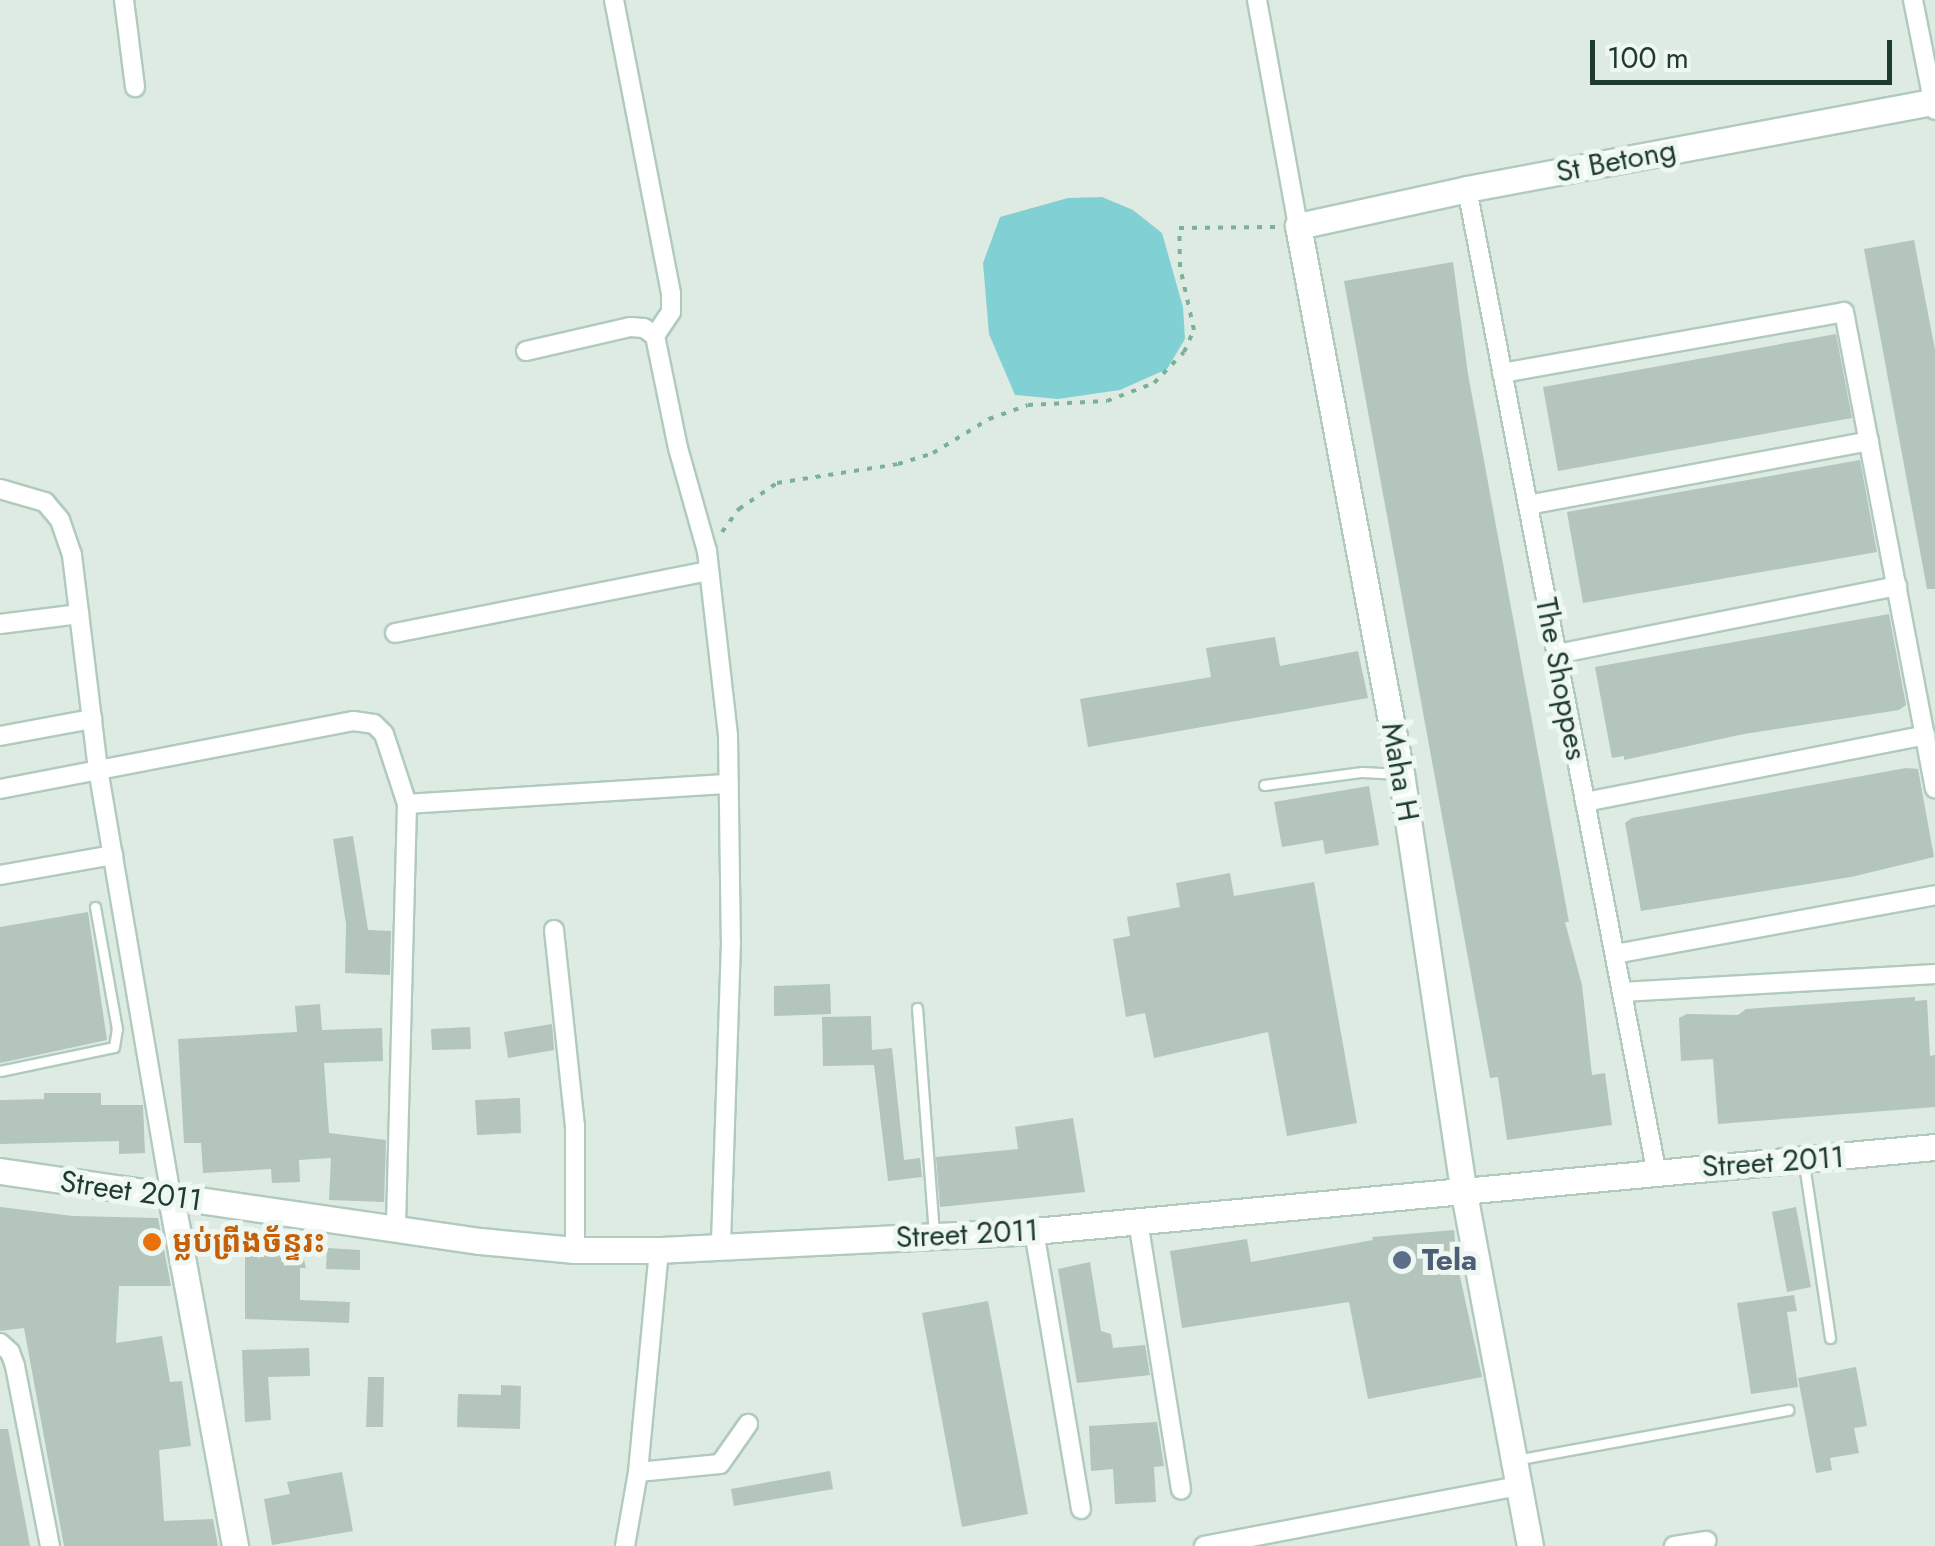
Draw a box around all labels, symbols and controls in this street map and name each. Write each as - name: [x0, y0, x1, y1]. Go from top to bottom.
- scale bar: [1595, 20, 1898, 82]
- text: 100 m: [1607, 36, 1689, 79]
- street label: St Betong: [1553, 132, 1679, 190]
- street label: The Shoppes: [1528, 595, 1594, 763]
- street label: Maha H: [1374, 720, 1426, 824]
- street label: Street 2011: [1701, 1139, 1845, 1185]
- street label: Street 2011: [58, 1163, 204, 1219]
- street label: Street 2011: [895, 1212, 1039, 1256]
- place label: ម្លប់ព្រីងច័ន្ទរះ: [172, 1224, 325, 1260]
- marker: ម្លប់ព្រីងច័ន្ទរះ: [141, 1231, 163, 1253]
- place label: Tela: [1422, 1242, 1477, 1278]
- marker: Tela: [1391, 1249, 1413, 1271]

